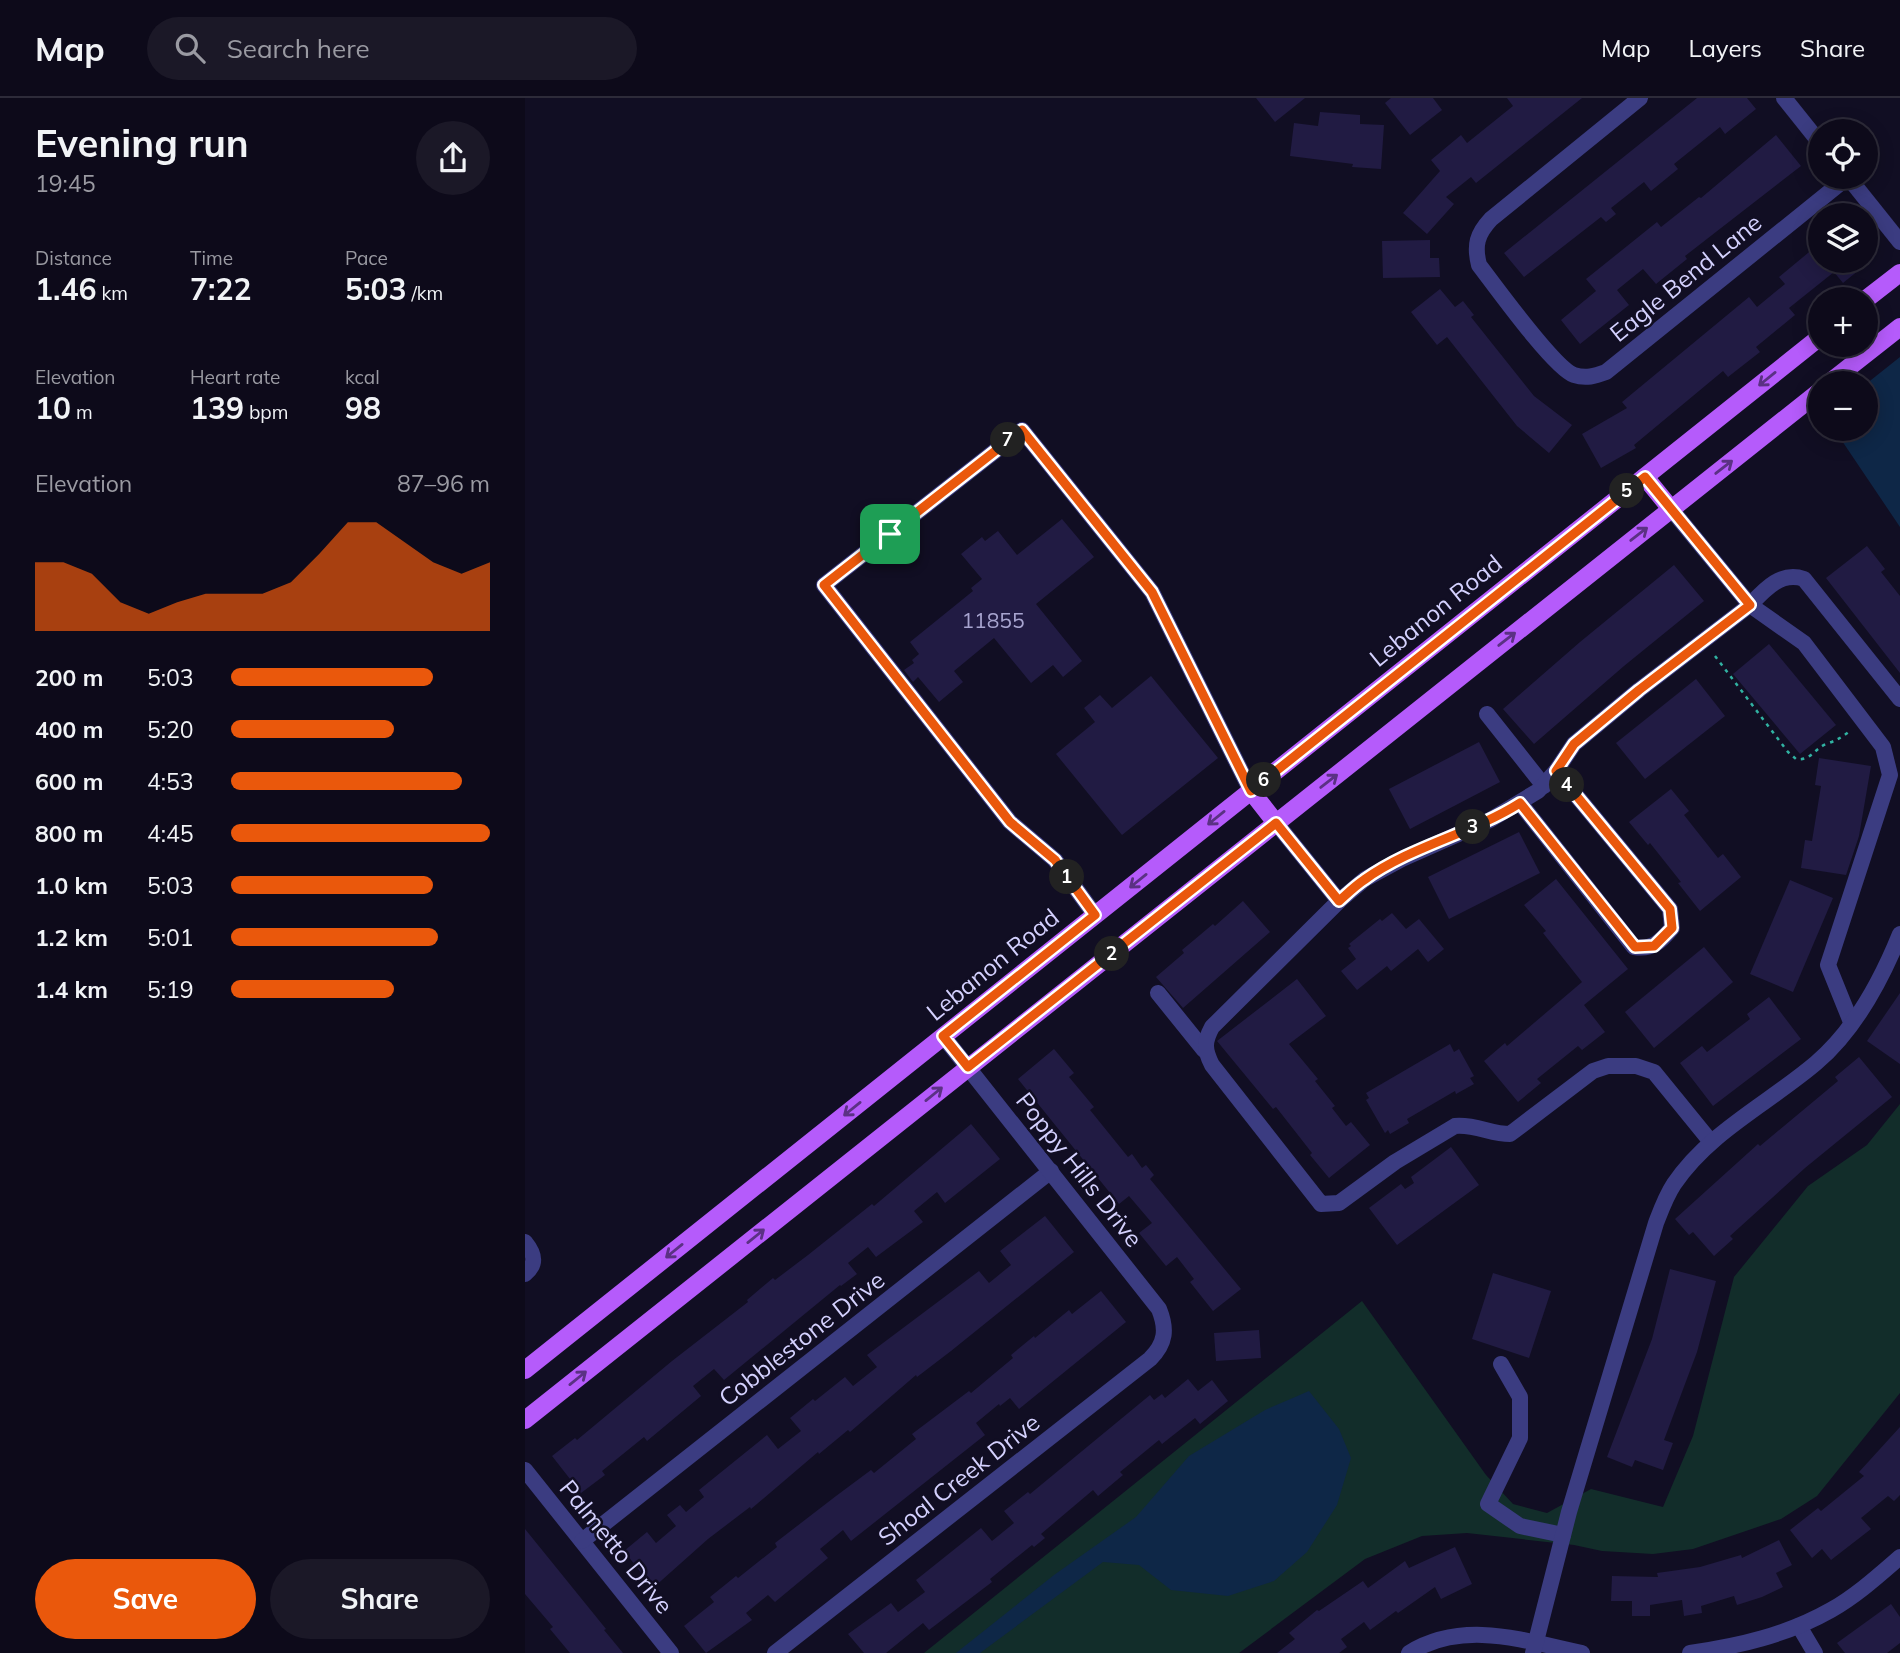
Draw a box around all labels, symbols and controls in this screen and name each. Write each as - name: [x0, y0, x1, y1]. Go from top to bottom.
- search box: [147, 17, 637, 80]
- text: Map: [35, 28, 105, 69]
- icon: search: [171, 29, 209, 67]
- text: Search here: [227, 32, 370, 65]
- text: Map: [1601, 33, 1650, 63]
- text: Layers: [1688, 33, 1762, 63]
- text: Share: [1800, 33, 1865, 63]
- text: Evening run: [35, 119, 249, 167]
- map controls: [1808, 119, 1878, 441]
- button: locate: [1808, 119, 1878, 189]
- button: share: [416, 121, 490, 195]
- text: 19:45: [35, 169, 95, 198]
- button: layers: [1808, 203, 1878, 273]
- street label: Eagle Bend Lane: [1603, 207, 1767, 348]
- text: Distance: [35, 246, 112, 270]
- text: Time: [190, 246, 233, 270]
- text: Pace: [345, 246, 388, 270]
- text: 1.46: [35, 270, 96, 308]
- text: 7:22: [190, 270, 251, 308]
- text: 5:03: [345, 270, 406, 308]
- text: km: [96, 281, 128, 305]
- text: /km: [406, 281, 443, 305]
- button: +: [1808, 287, 1878, 357]
- text: Elevation: [35, 365, 115, 389]
- text: Heart rate: [190, 365, 280, 389]
- text: kcal: [345, 365, 380, 389]
- button: −: [1808, 371, 1878, 441]
- one-way arrow: [1758, 372, 1776, 387]
- text: 10: [35, 389, 71, 427]
- text: 139: [190, 389, 244, 427]
- text: 98: [345, 389, 381, 427]
- text: m: [71, 400, 93, 424]
- text: bpm: [244, 400, 288, 424]
- pin: 7: [991, 422, 1025, 458]
- text: 7: [1002, 427, 1013, 451]
- one-way arrow: [1715, 459, 1733, 474]
- text: Elevation: [35, 469, 132, 498]
- text: 87–96 m: [397, 469, 490, 498]
- pin: 5: [1609, 474, 1645, 508]
- text: 5: [1621, 478, 1632, 502]
- pin: [860, 504, 920, 564]
- icon: arrive: [871, 515, 909, 553]
- one-way arrow: [1629, 527, 1648, 542]
- street label: Lebanon Road: [1363, 548, 1508, 673]
- house number: 11855: [962, 607, 1025, 633]
- one-way arrow: [1498, 631, 1516, 647]
- text: 200 m: [35, 663, 103, 692]
- text: 5:03: [147, 663, 194, 692]
- text: 400 m: [35, 715, 103, 744]
- text: 5:20: [147, 715, 194, 744]
- pin: 6: [1247, 762, 1281, 798]
- text: 600 m: [35, 767, 103, 796]
- text: 4:53: [147, 767, 194, 796]
- text: 6: [1258, 767, 1269, 791]
- pin: 4: [1549, 768, 1585, 802]
- text: 4: [1561, 772, 1572, 796]
- one-way arrow: [1320, 773, 1338, 788]
- pin: 3: [1455, 810, 1490, 844]
- one-way arrow: [1208, 811, 1226, 826]
- text: 3: [1467, 814, 1478, 838]
- text: 800 m: [35, 819, 103, 848]
- text: 4:45: [147, 819, 194, 848]
- pin: 1: [1049, 860, 1085, 894]
- text: 1: [1061, 864, 1072, 888]
- text: 1.0 km: [35, 871, 108, 900]
- text: 5:03: [147, 871, 194, 900]
- one-way arrow: [1130, 873, 1148, 888]
- street label: Lebanon Road: [920, 902, 1065, 1027]
- text: 1.2 km: [35, 923, 108, 952]
- text: 5:01: [147, 923, 194, 952]
- pin: 2: [1095, 936, 1129, 972]
- text: 2: [1106, 941, 1117, 965]
- text: 1.4 km: [35, 975, 108, 1004]
- text: 5:19: [147, 975, 194, 1004]
- street label: Poppy Hills Drive: [1010, 1086, 1150, 1253]
- one-way arrow: [925, 1087, 943, 1102]
- one-way arrow: [843, 1101, 861, 1117]
- one-way arrow: [747, 1228, 765, 1244]
- one-way arrow: [665, 1243, 684, 1258]
- street label: Cobblestone Drive: [713, 1264, 890, 1412]
- one-way arrow: [569, 1370, 587, 1385]
- street label: Shoal Creek Drive: [872, 1407, 1045, 1552]
- street label: Palmetto Drive: [554, 1473, 680, 1619]
- button: Save: [35, 1559, 256, 1639]
- button: Share: [270, 1559, 490, 1639]

